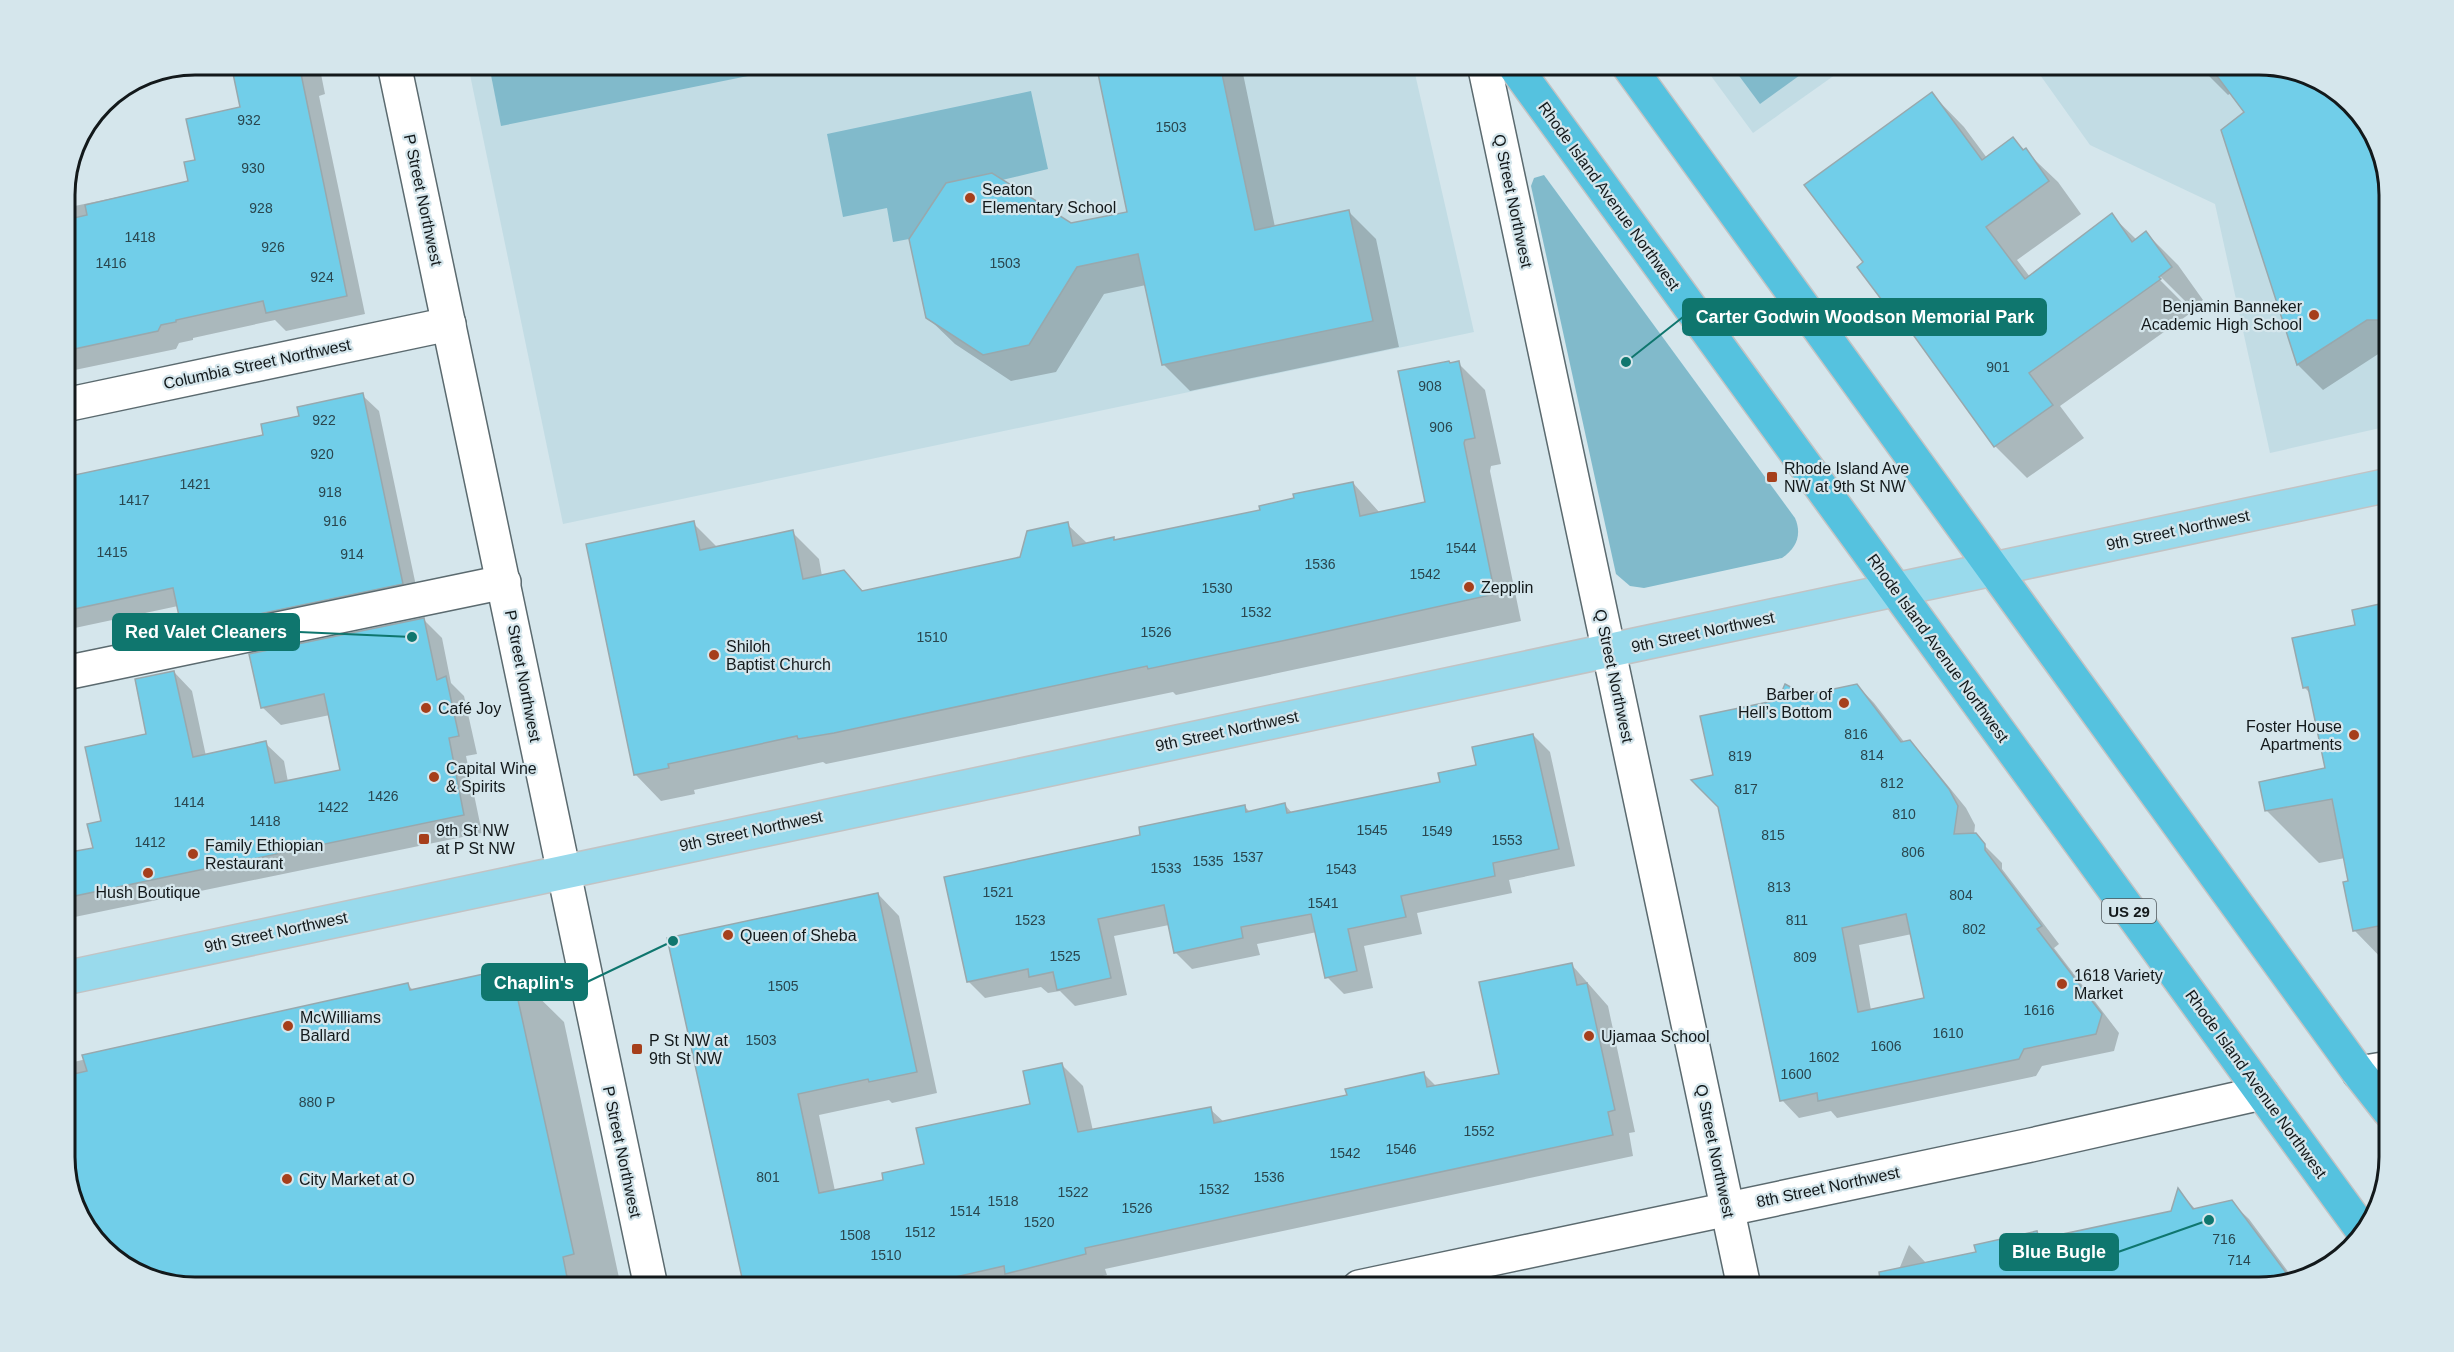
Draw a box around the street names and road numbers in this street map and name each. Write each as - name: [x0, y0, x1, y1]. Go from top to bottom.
- street label: Rhode Island Avenue Northwest: [1535, 99, 1683, 294]
- street label: P Street Northwest: [401, 133, 445, 268]
- street label: Q Street Northwest: [1491, 133, 1536, 270]
- street label: Columbia Street Northwest: [162, 336, 353, 392]
- street label: 9th Street Northwest: [2105, 506, 2252, 553]
- street label: Rhode Island Avenue Northwest: [1864, 551, 2012, 746]
- street label: Q Street Northwest: [1592, 608, 1637, 745]
- street label: 9th Street Northwest: [1630, 608, 1777, 655]
- street label: P Street Northwest: [502, 609, 544, 744]
- street label: 9th Street Northwest: [1154, 707, 1301, 754]
- street label: 9th Street Northwest: [678, 807, 825, 854]
- road number: US 29: [2102, 899, 2156, 923]
- street label: 9th Street Northwest: [203, 908, 350, 955]
- street label: Rhode Island Avenue Northwest: [2182, 987, 2330, 1182]
- street label: Q Street Northwest: [1693, 1083, 1738, 1220]
- street label: P Street Northwest: [600, 1085, 644, 1220]
- street label: 8th Street Northwest: [1755, 1163, 1902, 1210]

